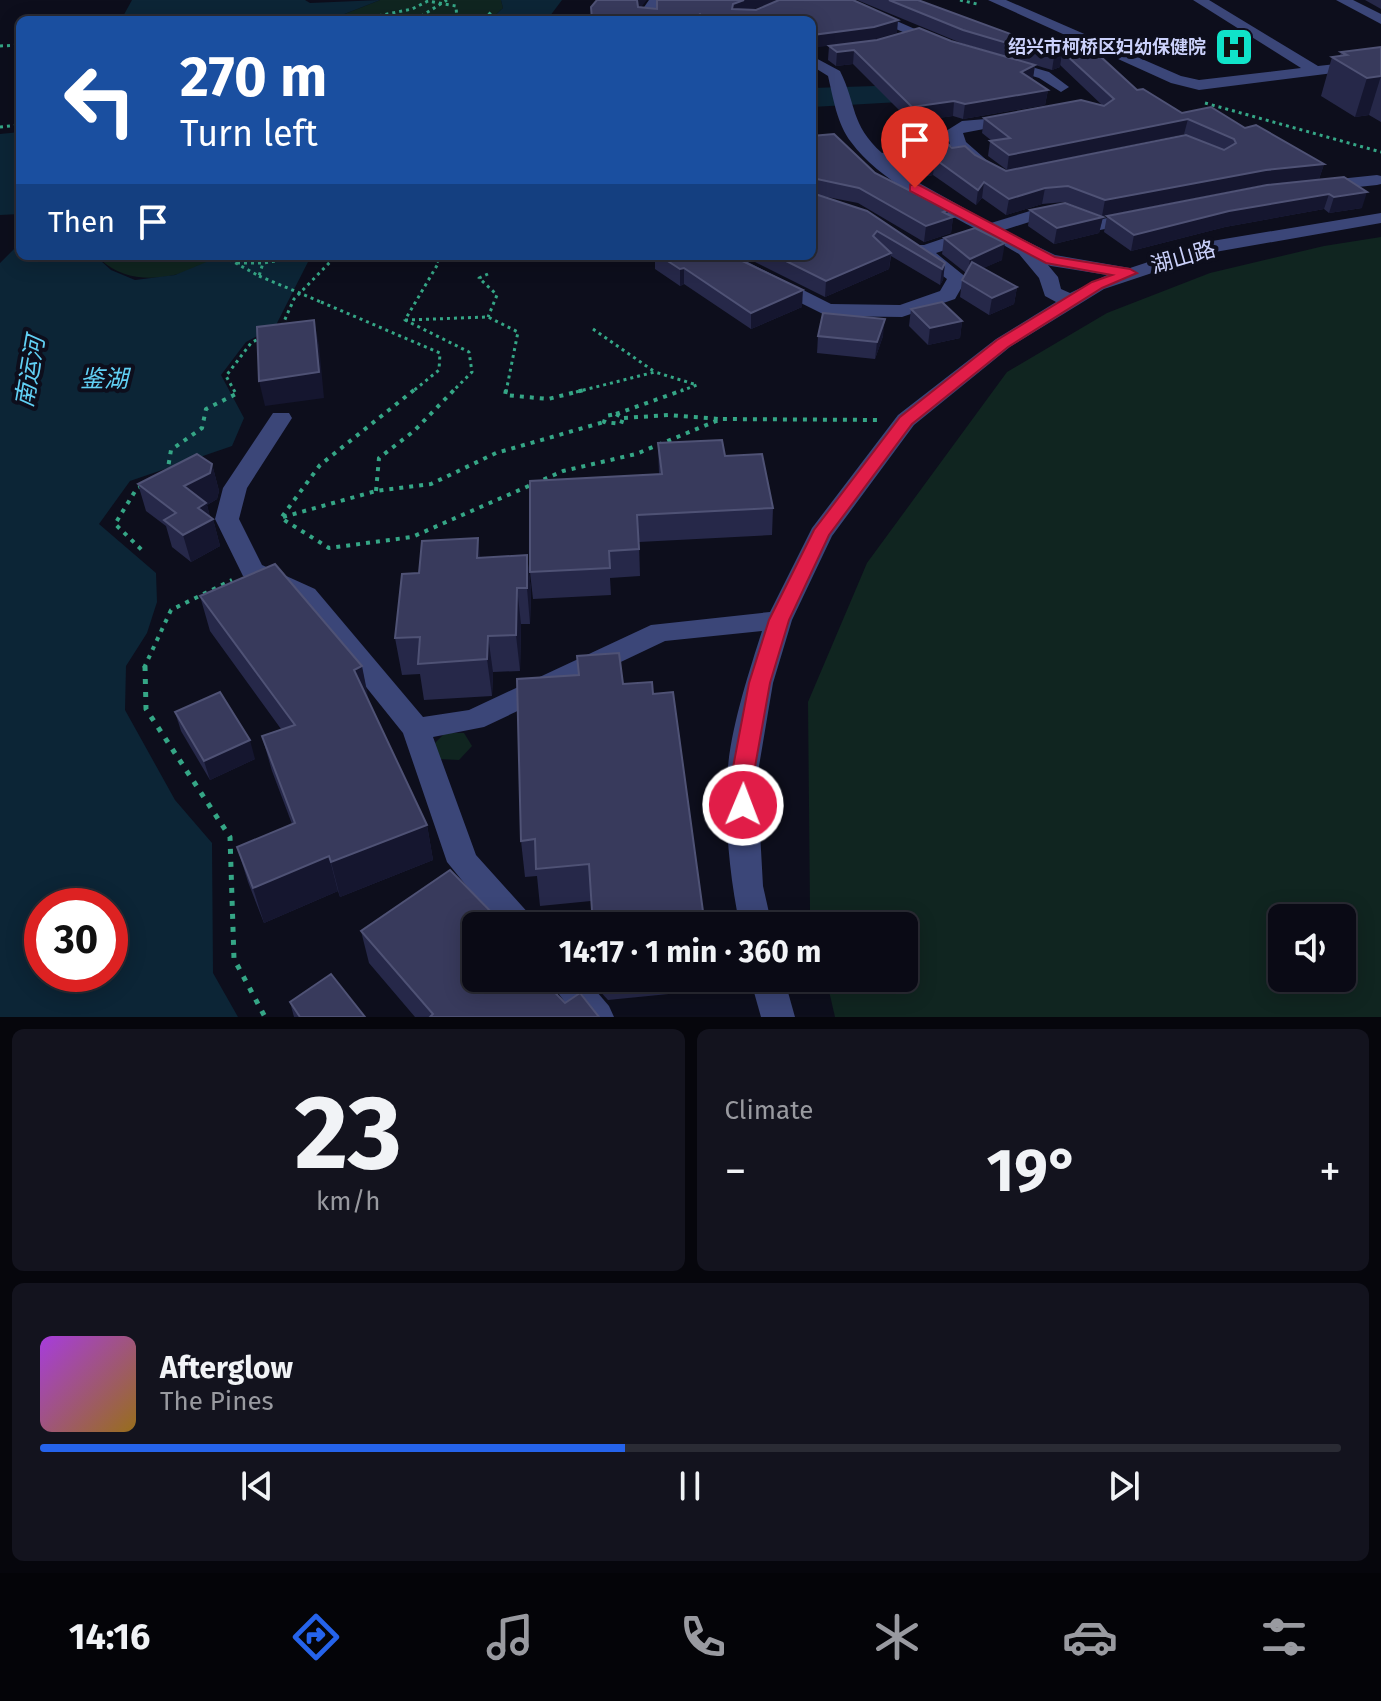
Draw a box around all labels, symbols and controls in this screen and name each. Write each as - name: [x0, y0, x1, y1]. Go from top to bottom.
- hospital icon: 绍兴市柯桥区妇幼保健院: [1213, 26, 1255, 68]
- place label: 绍兴市柯桥区妇幼保健院: [1008, 36, 1206, 58]
- text: 270 m: [180, 44, 327, 111]
- icon: left: [48, 48, 152, 152]
- pin: [881, 106, 949, 188]
- text: Turn left: [180, 112, 318, 156]
- icon: arrive: [893, 118, 937, 162]
- icon: arrive: [131, 200, 175, 244]
- text: Then: [48, 204, 115, 240]
- street label: 湖山路: [1148, 235, 1218, 279]
- water label: 南运河: [10, 330, 51, 410]
- water label: 鉴湖: [80, 365, 132, 393]
- position arrow: [701, 763, 785, 847]
- speed limit sign: 30: [24, 888, 128, 992]
- map controls: [1268, 904, 1356, 992]
- button: sound: [1268, 904, 1356, 992]
- text: 14:17 · 1 min · 360 m: [559, 934, 821, 970]
- text: 23: [295, 1071, 402, 1196]
- text: Climate: [725, 1095, 813, 1126]
- text: 19°: [986, 1135, 1079, 1207]
- text: −: [725, 1145, 747, 1198]
- text: +: [1319, 1145, 1341, 1198]
- text: km/h: [316, 1186, 380, 1217]
- text: Afterglow: [160, 1350, 293, 1386]
- text: The Pines: [160, 1386, 274, 1417]
- icon: previous: [235, 1464, 279, 1508]
- icon: pause: [668, 1464, 712, 1508]
- icon: next: [1102, 1464, 1146, 1508]
- icon: directions: [288, 1609, 344, 1665]
- icon: music: [482, 1609, 538, 1665]
- icon: phone: [675, 1609, 731, 1665]
- icon: climate: [869, 1609, 925, 1665]
- icon: car: [1062, 1609, 1118, 1665]
- icon: filters: [1256, 1609, 1312, 1665]
- text: 14:16: [69, 1615, 150, 1659]

